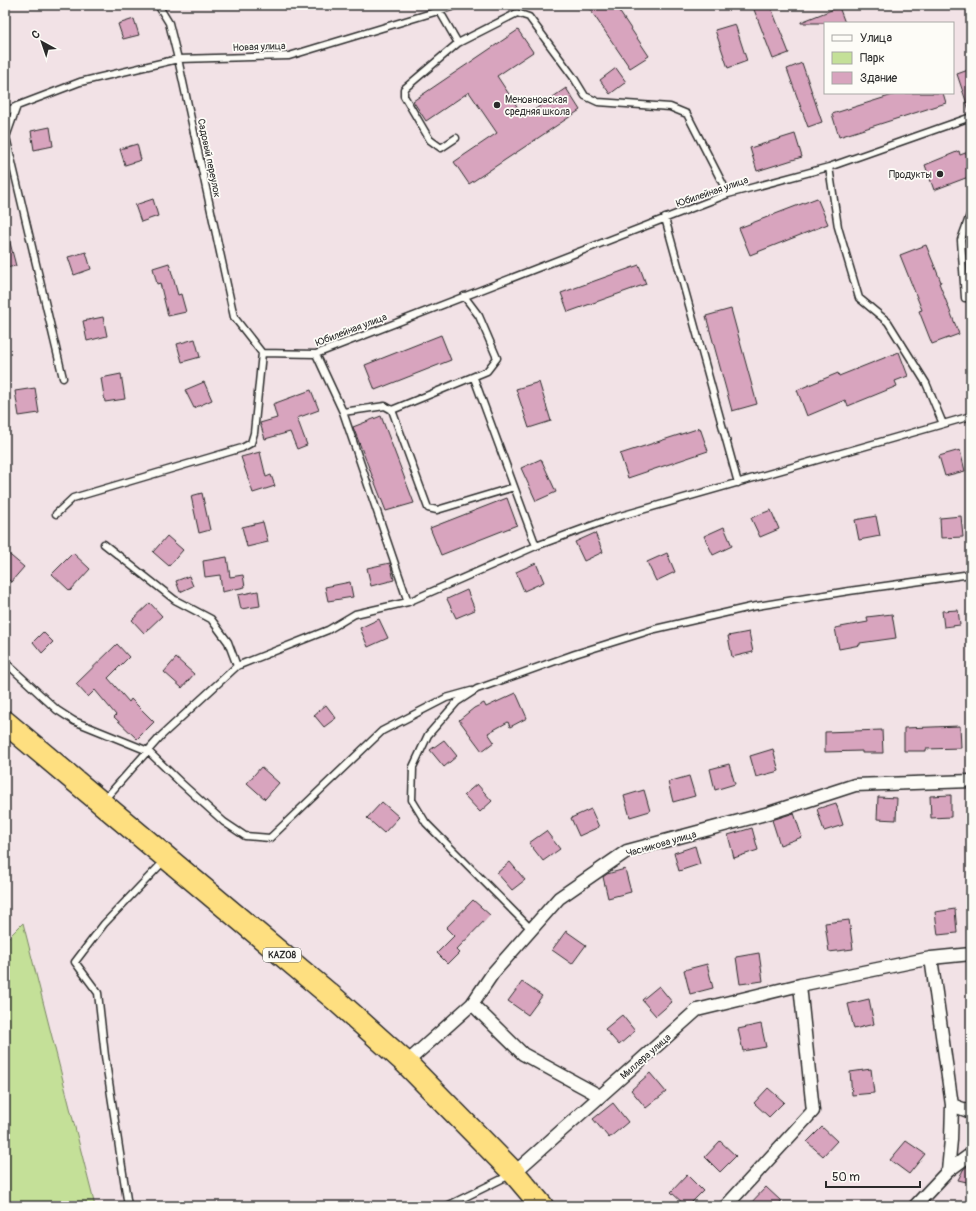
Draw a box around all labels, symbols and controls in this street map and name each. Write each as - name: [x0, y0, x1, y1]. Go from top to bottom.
- north arrow: [22, 22, 62, 62]
- legend: [824, 22, 954, 94]
- text: С: [29, 27, 43, 42]
- text: Улица: [860, 31, 892, 46]
- street label: Новая улица: [232, 40, 286, 54]
- text: Парк: [860, 51, 885, 66]
- text: Здание: [860, 71, 897, 86]
- place label: Меновновская средняя школа: [505, 94, 570, 118]
- marker: Меновновская средняя школа: [492, 100, 502, 110]
- street label: Садовый переулок: [195, 118, 223, 199]
- place label: Продукты: [889, 169, 932, 181]
- marker: Продукты: [935, 169, 945, 179]
- street label: Юбилейная улица: [675, 174, 750, 210]
- street label: Юбилейная улица: [314, 311, 389, 349]
- street label: Часникова улица: [625, 828, 698, 860]
- road number: KAZ08: [263, 948, 301, 962]
- street label: Миллера улица: [618, 1031, 674, 1082]
- scale bar: [826, 1163, 920, 1189]
- text: 50 m: [832, 1170, 860, 1185]

